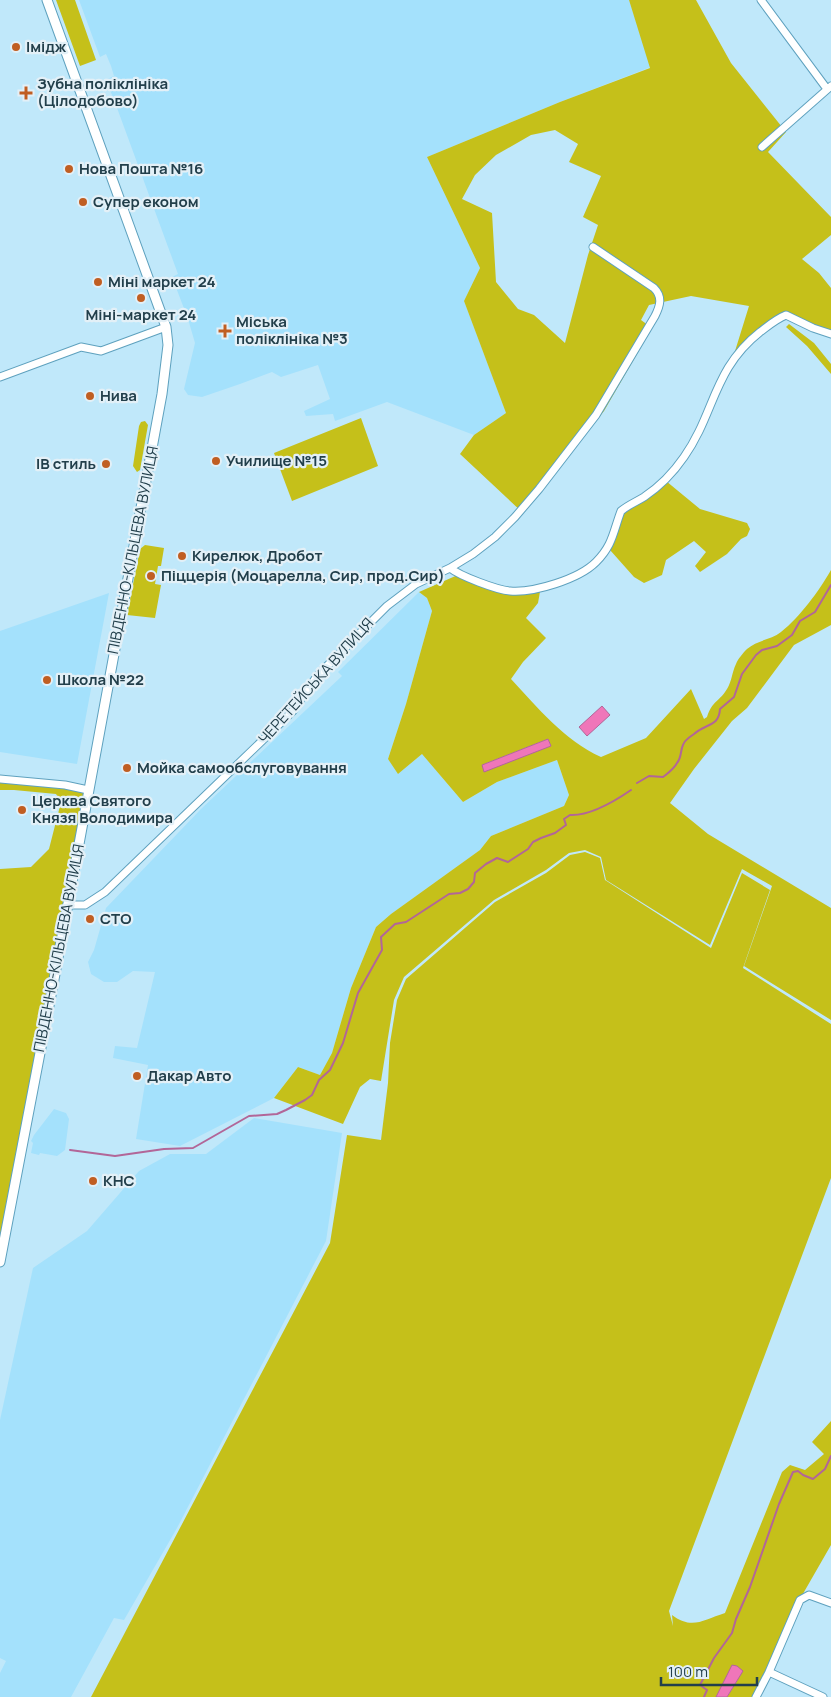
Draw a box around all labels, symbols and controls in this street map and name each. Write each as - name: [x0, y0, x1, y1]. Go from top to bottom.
- place label: Імідж: [26, 36, 67, 57]
- marker: Імідж: [10, 41, 22, 53]
- place label: Зубна поліклініка (Цілодобово): [37, 73, 168, 111]
- marker: Зубна поліклініка (Цілодобово): [19, 86, 33, 100]
- place label: Нова Пошта №16: [79, 158, 203, 179]
- marker: Нова Пошта №16: [63, 163, 75, 175]
- place label: Супер економ: [93, 191, 199, 212]
- marker: Супер економ: [77, 196, 89, 208]
- place label: Міні маркет 24: [108, 271, 216, 292]
- marker: Міні маркет 24: [92, 276, 104, 288]
- marker: Міні-маркет 24: [135, 292, 147, 304]
- place label: Міні-маркет 24: [86, 304, 196, 325]
- place label: Міська поліклініка №3: [236, 311, 348, 349]
- marker: Міська поліклініка №3: [218, 324, 232, 338]
- place label: Нива: [100, 385, 137, 406]
- marker: Нива: [84, 390, 96, 402]
- street label: ПІВДЕННО-КІЛЬЦЕВА ВУЛИЦЯ: [102, 444, 163, 656]
- place label: Училище №15: [226, 450, 327, 471]
- place label: ІВ стиль: [36, 453, 96, 474]
- marker: Училище №15: [210, 455, 222, 467]
- marker: ІВ стиль: [100, 458, 112, 470]
- place label: Кирелюк, Дробот: [192, 545, 322, 566]
- marker: Кирелюк, Дробот: [176, 550, 188, 562]
- place label: Піццерія (Моцарелла, Сир, прод.Сир): [161, 565, 445, 586]
- marker: Піццерія (Моцарелла, Сир, прод.Сир): [145, 570, 157, 582]
- street label: ЧЕРЕТЕЙСЬКА ВУЛИЦЯ: [253, 613, 378, 748]
- place label: Школа №22: [57, 669, 144, 690]
- marker: Школа №22: [41, 674, 53, 686]
- place label: Мойка самообслуговування: [137, 757, 347, 778]
- marker: Мойка самообслуговування: [121, 762, 133, 774]
- place label: Церква Святого Князя Володимира: [32, 790, 173, 828]
- marker: Церква Святого Князя Володимира: [16, 804, 28, 816]
- street label: ПІВДЕННО-КІЛЬЦЕВА ВУЛИЦЯ: [28, 842, 89, 1054]
- place label: СТО: [100, 908, 131, 929]
- marker: СТО: [84, 913, 96, 925]
- place label: Дакар Авто: [147, 1065, 231, 1086]
- marker: Дакар Авто: [131, 1070, 143, 1082]
- place label: КНС: [103, 1170, 135, 1191]
- marker: КНС: [87, 1175, 99, 1187]
- scale bar: [661, 1654, 757, 1686]
- text: 100 m: [668, 1661, 708, 1682]

